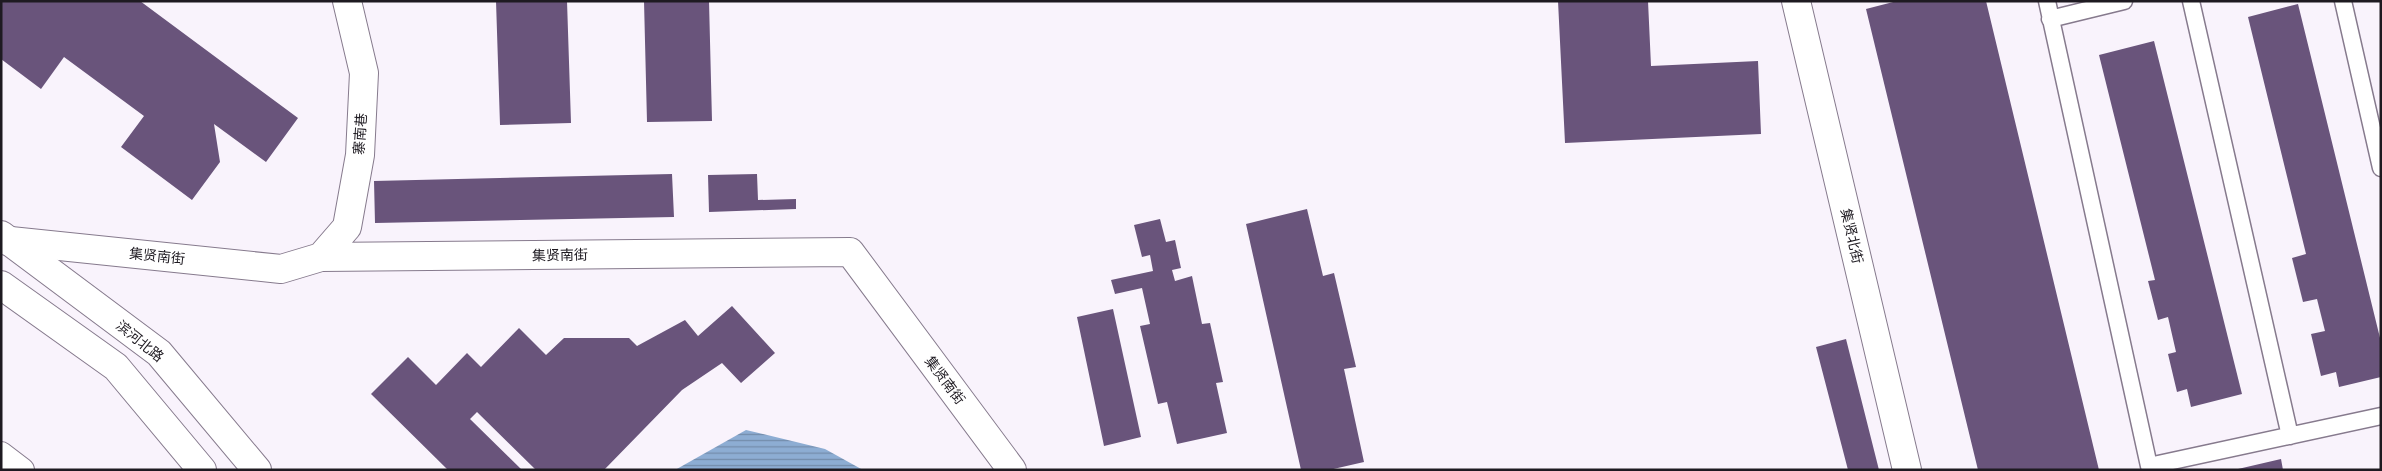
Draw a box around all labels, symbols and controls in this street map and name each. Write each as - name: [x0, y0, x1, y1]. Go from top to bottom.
- street label: 寨南巷: [351, 112, 369, 156]
- street label: 集贤北街: [1838, 207, 1866, 265]
- street label: 集贤南街: [128, 245, 186, 267]
- street label: 集贤南街: [532, 247, 588, 263]
- street label: 滨河北路: [113, 317, 167, 365]
- street label: 集贤南街: [922, 353, 968, 407]

